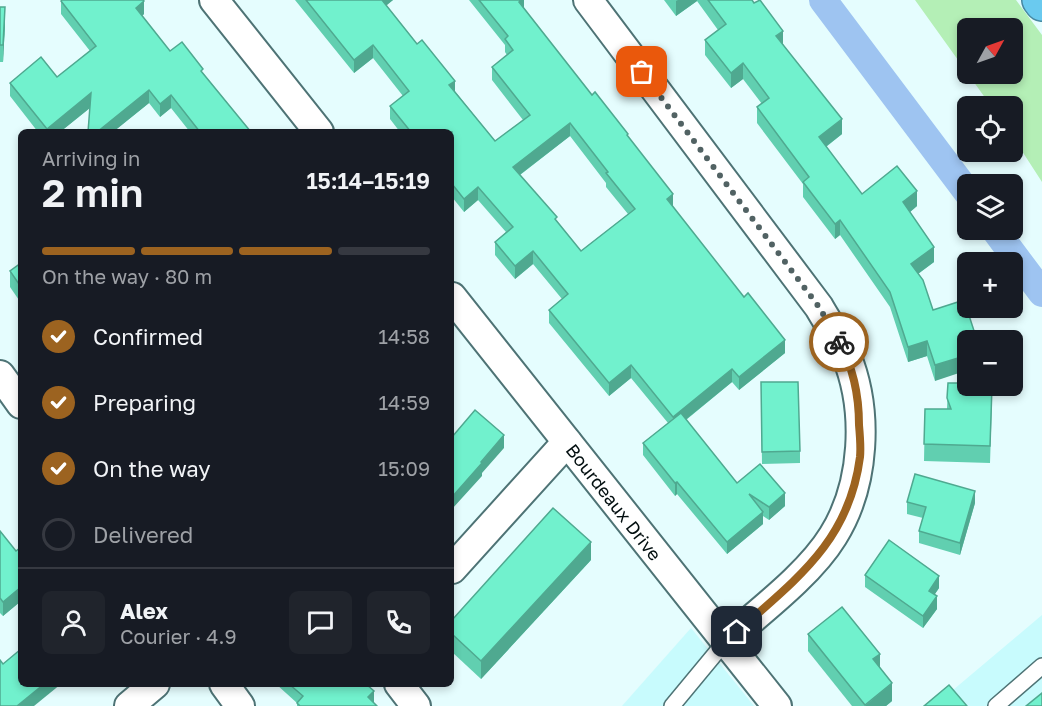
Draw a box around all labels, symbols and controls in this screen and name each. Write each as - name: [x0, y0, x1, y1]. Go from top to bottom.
- north arrow: [957, 18, 1023, 84]
- map controls: [957, 18, 1023, 396]
- pin: [616, 46, 667, 97]
- icon: bag: [625, 55, 658, 88]
- button: locate: [957, 96, 1023, 162]
- text: Arriving in: [42, 146, 140, 170]
- text: 15:14–15:19: [306, 167, 430, 194]
- text: 2 min: [42, 169, 143, 216]
- button: layers: [957, 174, 1023, 240]
- button: +: [957, 252, 1023, 318]
- text: On the way · 80 m: [42, 264, 212, 288]
- courier: [809, 312, 869, 372]
- icon: check: [42, 320, 75, 353]
- text: Confirmed: [93, 323, 203, 350]
- text: 14:58: [378, 324, 430, 348]
- icon: bike: [823, 326, 856, 359]
- button: −: [957, 330, 1023, 396]
- icon: check: [42, 386, 75, 419]
- text: Preparing: [93, 389, 196, 416]
- text: 14:59: [378, 390, 430, 414]
- street label: Bourdeaux Drive: [562, 439, 666, 565]
- icon: check: [42, 452, 75, 485]
- text: On the way: [93, 455, 211, 482]
- text: 15:09: [378, 456, 430, 480]
- text: Delivered: [93, 521, 193, 548]
- button: person: [42, 591, 105, 654]
- button: chat: [289, 591, 352, 654]
- button: phone: [367, 591, 430, 654]
- text: Alex: [120, 597, 168, 624]
- pin: [711, 606, 762, 657]
- icon: home: [720, 615, 753, 648]
- text: Courier · 4.9: [120, 624, 237, 648]

